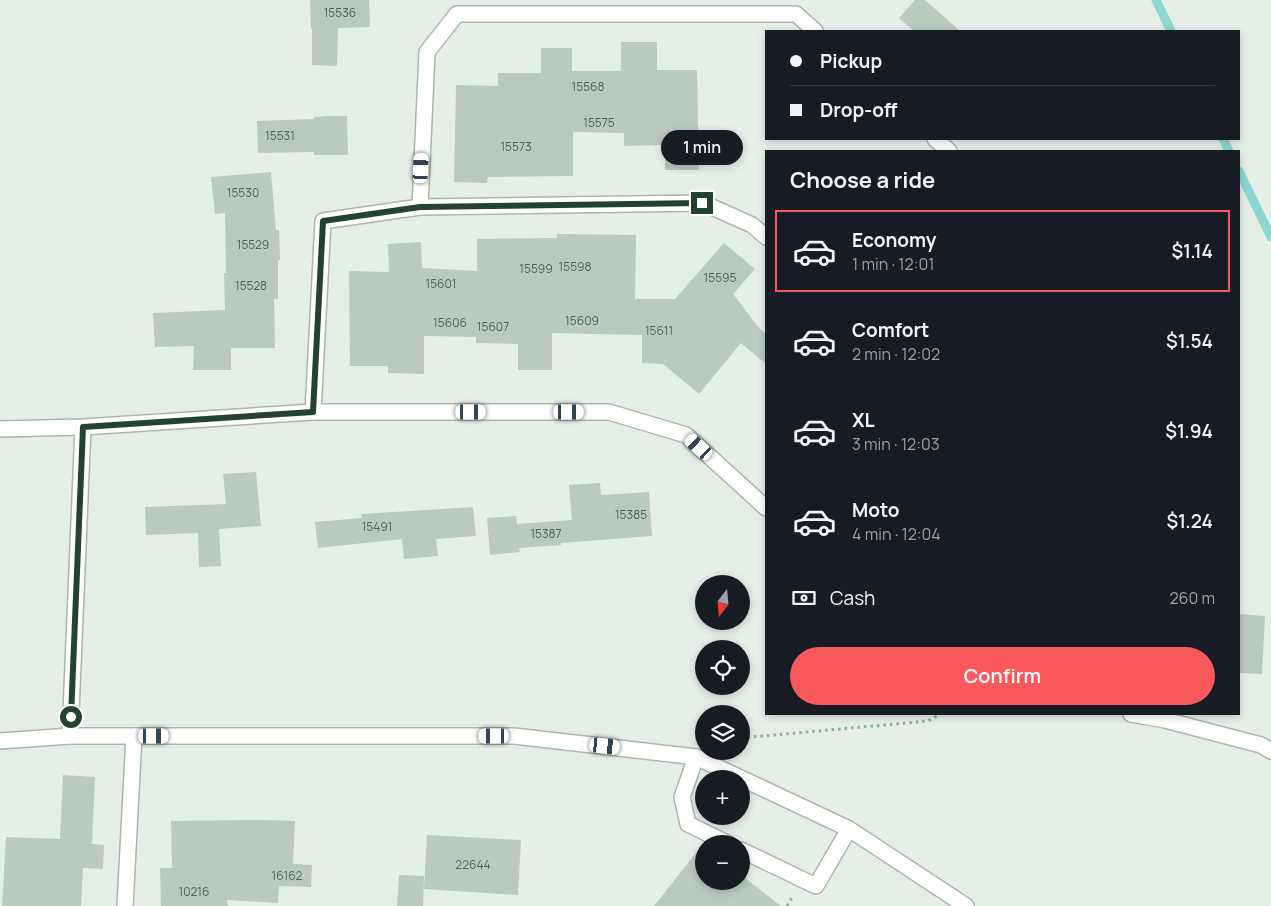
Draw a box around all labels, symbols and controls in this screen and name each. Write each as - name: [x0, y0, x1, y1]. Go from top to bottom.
- house number: 15536: [324, 4, 356, 21]
- text: Pickup: [820, 48, 882, 74]
- house number: 15568: [572, 78, 605, 95]
- text: Drop-off: [820, 97, 897, 123]
- house number: 15575: [583, 114, 615, 131]
- house number: 15531: [265, 127, 295, 144]
- callout: 1 min: [661, 130, 743, 166]
- text: 1 min: [683, 136, 721, 158]
- house number: 15573: [500, 138, 532, 155]
- car: [412, 153, 429, 183]
- text: Choose a ride: [790, 165, 935, 195]
- house number: 15530: [227, 184, 259, 201]
- route end: [691, 192, 713, 214]
- text: Economy: [852, 227, 936, 253]
- icon: car: [792, 229, 837, 274]
- house number: 15529: [237, 236, 269, 253]
- text: $1.14: [1171, 238, 1213, 264]
- text: 1 min · 12:01: [852, 253, 934, 275]
- house number: 15598: [559, 258, 592, 275]
- house number: 15599: [519, 260, 553, 277]
- house number: 15595: [704, 269, 737, 286]
- house number: 15601: [425, 275, 457, 292]
- house number: 15528: [235, 277, 267, 294]
- house number: 15609: [565, 312, 599, 329]
- house number: 15606: [433, 314, 467, 331]
- text: Comfort: [852, 317, 929, 343]
- house number: 15607: [477, 318, 509, 335]
- icon: car: [792, 319, 837, 364]
- house number: 15611: [645, 322, 673, 339]
- text: $1.54: [1166, 328, 1213, 354]
- text: 2 min · 12:02: [852, 343, 940, 365]
- car: [456, 405, 486, 420]
- car: [554, 405, 584, 420]
- text: XL: [852, 407, 875, 433]
- icon: car: [792, 409, 837, 454]
- text: $1.94: [1165, 418, 1213, 444]
- car: [682, 431, 715, 463]
- text: 3 min · 12:03: [852, 433, 940, 455]
- text: Moto: [852, 497, 899, 523]
- icon: car: [792, 499, 837, 544]
- house number: 15385: [615, 506, 647, 523]
- text: $1.24: [1166, 508, 1213, 534]
- house number: 15491: [362, 518, 392, 535]
- text: 4 min · 12:04: [852, 523, 941, 545]
- house number: 15387: [530, 525, 562, 542]
- north arrow: [695, 575, 750, 630]
- map controls: [695, 575, 750, 890]
- icon: cash: [790, 584, 818, 612]
- text: Cash: [830, 585, 875, 611]
- text: 260 m: [1169, 587, 1215, 609]
- button: locate: [695, 640, 750, 695]
- button: Confirm: [790, 647, 1215, 705]
- button: layers: [695, 705, 750, 760]
- route start: [60, 706, 82, 728]
- car: [139, 729, 169, 744]
- car: [479, 729, 509, 744]
- car: [589, 737, 620, 755]
- button: +: [695, 770, 750, 825]
- button: −: [695, 835, 750, 890]
- house number: 22644: [455, 856, 491, 873]
- house number: 16162: [272, 867, 303, 884]
- house number: 10216: [179, 883, 209, 900]

